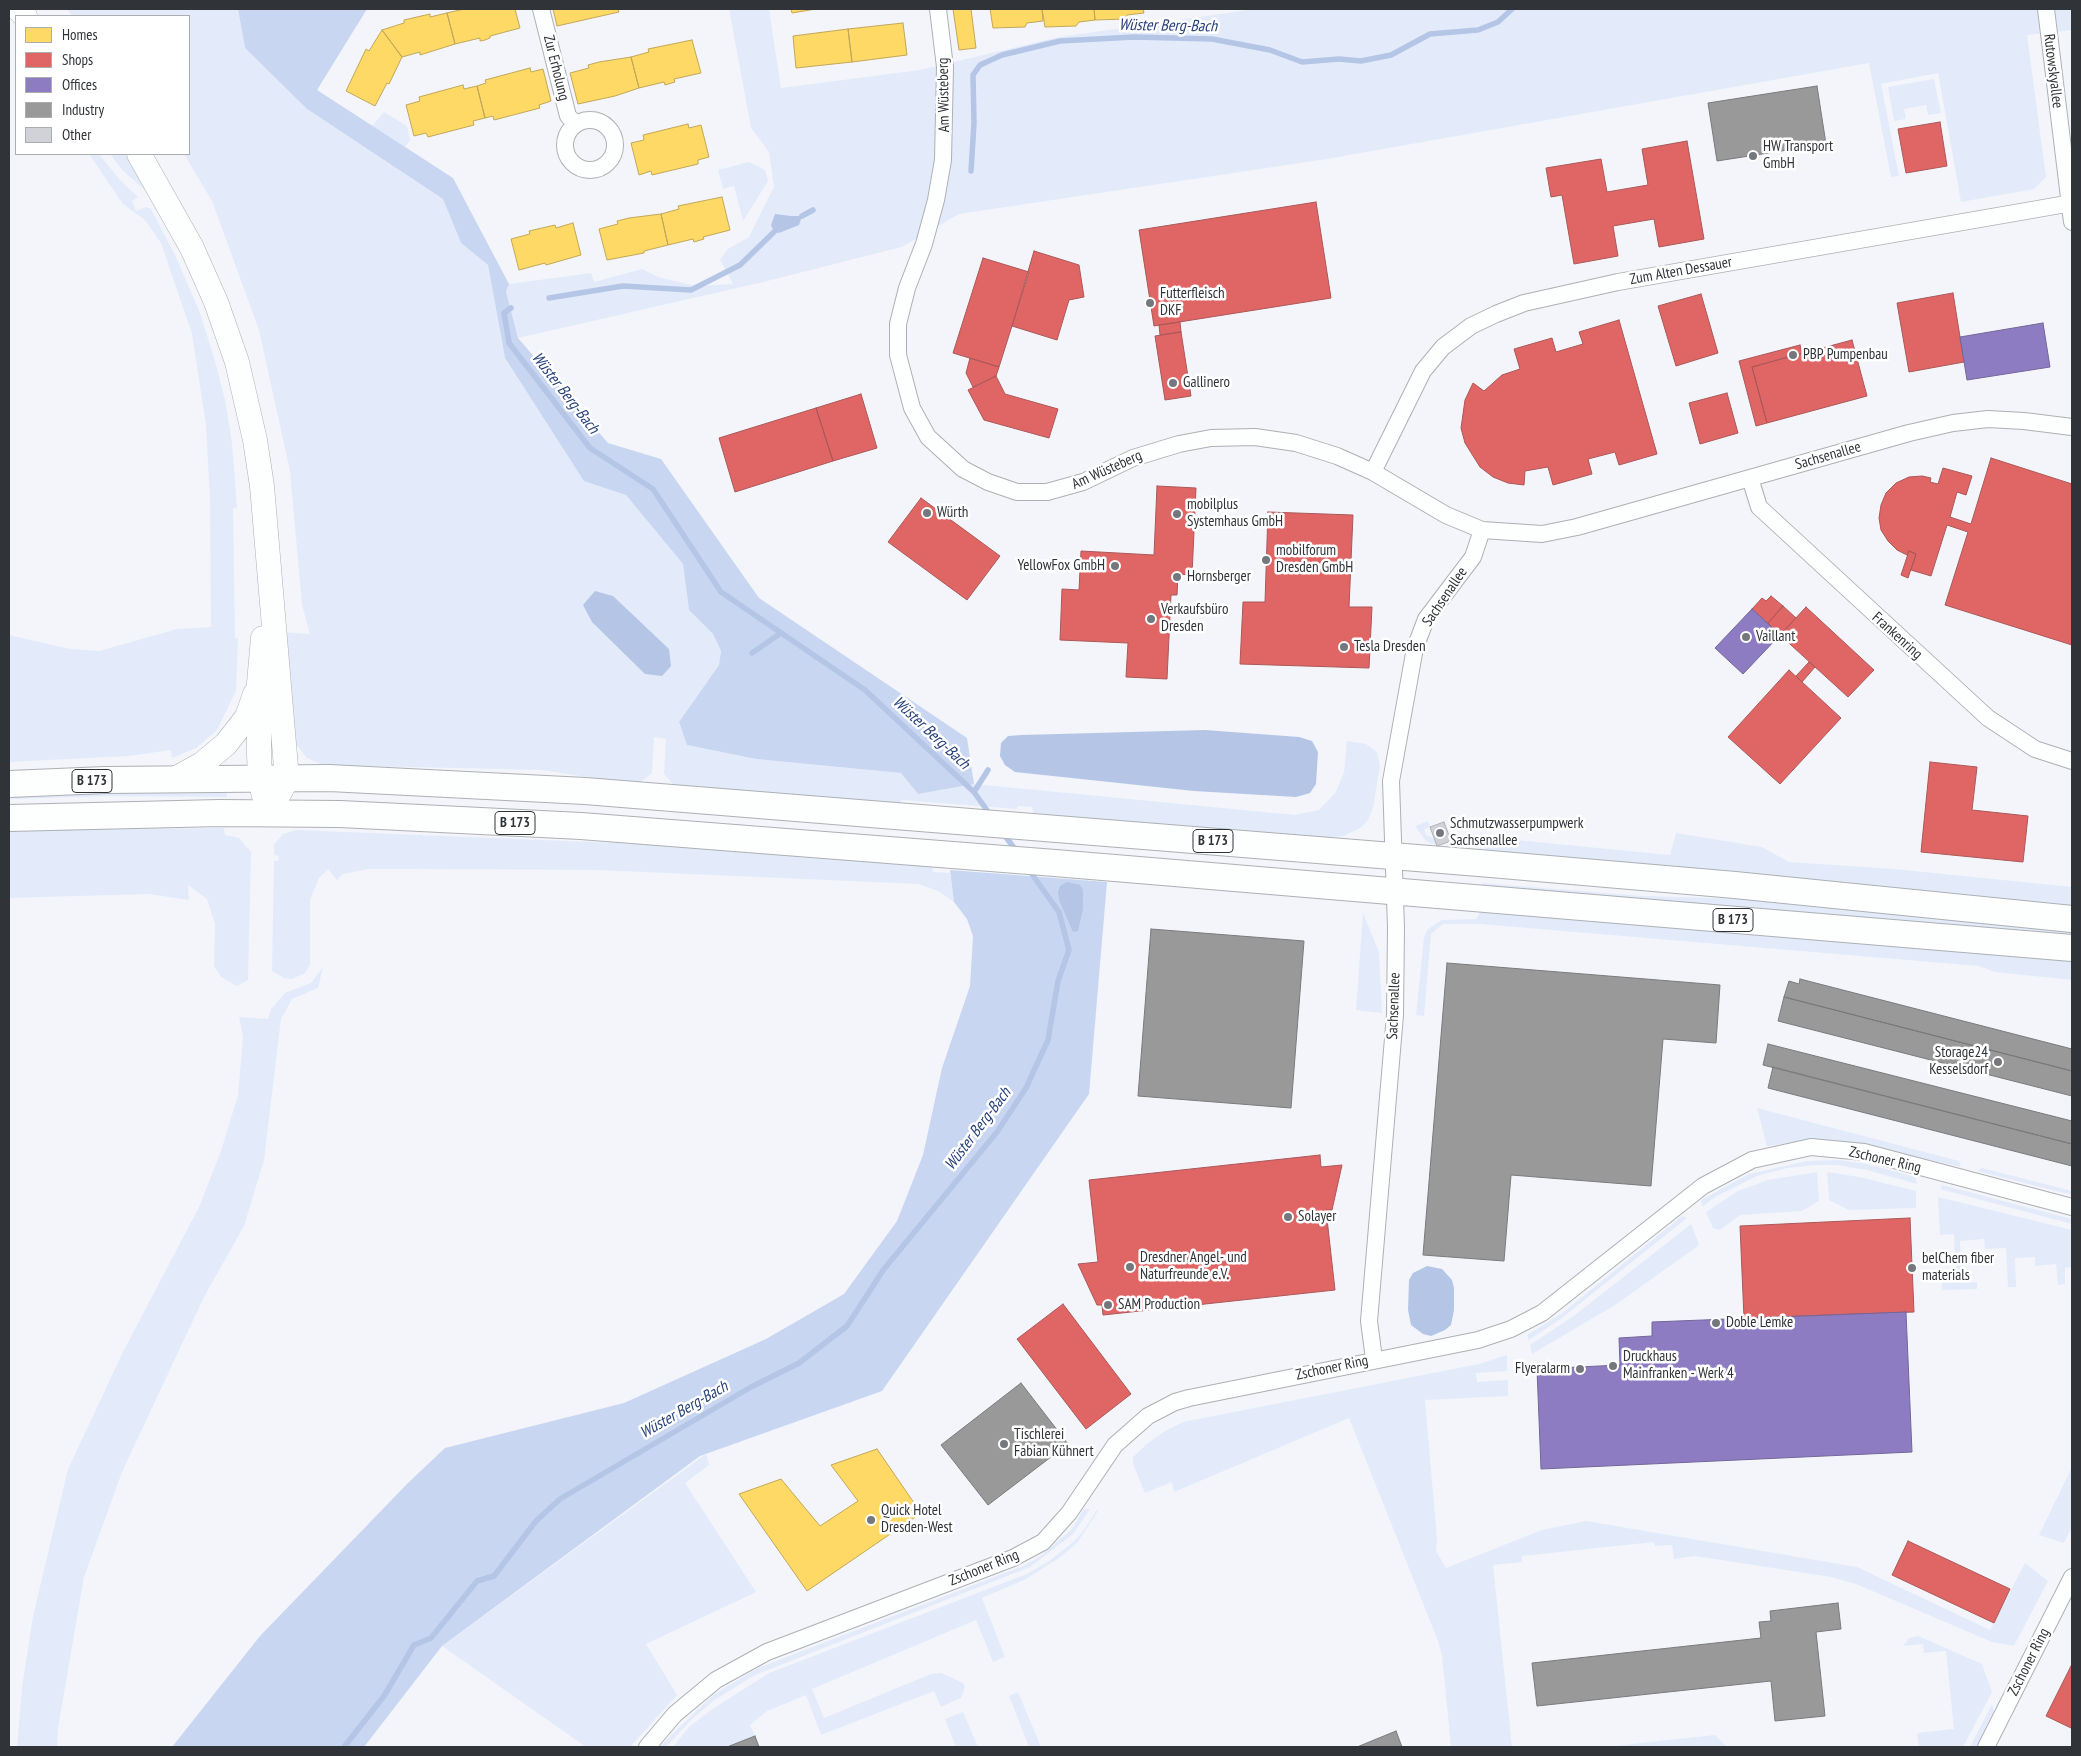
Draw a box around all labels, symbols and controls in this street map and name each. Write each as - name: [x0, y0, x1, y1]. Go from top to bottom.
- legend: [15, 15, 190, 155]
- water label: Wüster Berg-Bach: [1119, 16, 1217, 36]
- text: Homes: [62, 25, 98, 44]
- street label: Zur Erholung: [539, 33, 573, 103]
- street label: Rutowskyallee: [2040, 33, 2066, 109]
- text: Shops: [62, 50, 93, 69]
- street label: Am Wüsteberg: [934, 57, 954, 133]
- text: Offices: [62, 75, 97, 94]
- text: Industry: [62, 100, 104, 119]
- text: Other: [62, 125, 91, 144]
- place label: HW Transport GmbH: [1763, 138, 1833, 173]
- marker: HW Transport GmbH: [1747, 150, 1759, 162]
- street label: Zum Alten Dessauer: [1629, 253, 1733, 289]
- place label: Futterfleisch DKF: [1160, 285, 1225, 320]
- marker: Futterfleisch DKF: [1144, 297, 1156, 309]
- place label: PBP Pumpenbau: [1803, 346, 1888, 364]
- water label: Wüster Berg-Bach: [527, 348, 603, 438]
- marker: PBP Pumpenbau: [1787, 349, 1799, 361]
- place label: Gallinero: [1183, 374, 1230, 392]
- marker: Gallinero: [1167, 377, 1179, 389]
- street label: Sachsenallee: [1793, 438, 1863, 474]
- street label: Am Wüsteberg: [1069, 447, 1145, 493]
- place label: mobilplus Systemhaus GmbH: [1187, 496, 1283, 531]
- place label: Würth: [937, 504, 968, 522]
- marker: Würth: [921, 507, 933, 519]
- marker: mobilplus Systemhaus GmbH: [1171, 508, 1183, 520]
- place label: mobilforum Dresden GmbH: [1276, 542, 1353, 577]
- marker: mobilforum Dresden GmbH: [1260, 554, 1272, 566]
- place label: YellowFox GmbH: [1017, 557, 1105, 575]
- marker: YellowFox GmbH: [1109, 560, 1121, 572]
- street label: Sachsenallee: [1419, 564, 1471, 630]
- place label: Hornsberger: [1187, 568, 1251, 586]
- marker: Hornsberger: [1171, 571, 1183, 583]
- place label: Verkaufsbüro Dresden: [1161, 601, 1228, 636]
- street label: Frankenring: [1868, 609, 1926, 663]
- marker: Verkaufsbüro Dresden: [1145, 613, 1157, 625]
- place label: Vaillant: [1756, 628, 1795, 646]
- marker: Vaillant: [1740, 631, 1752, 643]
- place label: Tesla Dresden: [1354, 638, 1426, 656]
- marker: Tesla Dresden: [1338, 641, 1350, 653]
- water label: Wüster Berg-Bach: [889, 693, 973, 773]
- road number: B 173: [72, 769, 112, 792]
- road number: B 173: [495, 811, 535, 834]
- place label: Schmutzwasserpumpwerk Sachsenallee: [1450, 815, 1583, 850]
- marker: Schmutzwasserpumpwerk Sachsenallee: [1434, 827, 1446, 839]
- road number: B 173: [1193, 829, 1233, 852]
- road number: B 173: [1713, 908, 1753, 932]
- street label: Sachsenallee: [1384, 972, 1404, 1040]
- place label: Storage24 Kesselsdorf: [1929, 1044, 1988, 1079]
- marker: Storage24 Kesselsdorf: [1992, 1056, 2004, 1068]
- water label: Wüster Berg-Bach: [941, 1084, 1015, 1174]
- street label: Zschoner Ring: [1847, 1143, 1923, 1177]
- place label: Solayer: [1298, 1208, 1336, 1226]
- marker: Solayer: [1282, 1211, 1294, 1223]
- place label: Dresdner Angel- und Naturfreunde e.V.: [1140, 1249, 1247, 1284]
- place label: belChem fiber materials: [1922, 1250, 1994, 1285]
- marker: Dresdner Angel- und Naturfreunde e.V.: [1124, 1261, 1136, 1273]
- marker: belChem fiber materials: [1906, 1262, 1918, 1274]
- place label: SAM Production: [1118, 1296, 1200, 1314]
- marker: SAM Production: [1102, 1299, 1114, 1311]
- place label: Doble Lemke: [1726, 1314, 1793, 1332]
- marker: Doble Lemke: [1710, 1317, 1722, 1329]
- place label: Druckhaus Mainfranken - Werk 4: [1623, 1348, 1734, 1383]
- street label: Zschoner Ring: [1294, 1352, 1370, 1384]
- place label: Flyeralarm: [1515, 1360, 1570, 1378]
- marker: Druckhaus Mainfranken - Werk 4: [1607, 1360, 1619, 1372]
- marker: Flyeralarm: [1574, 1363, 1586, 1375]
- water label: Wüster Berg-Bach: [637, 1377, 731, 1443]
- place label: Tischlerei Fabian Kühnert: [1014, 1426, 1094, 1461]
- marker: Tischlerei Fabian Kühnert: [998, 1438, 1010, 1450]
- place label: Quick Hotel Dresden-West: [881, 1502, 953, 1537]
- marker: Quick Hotel Dresden-West: [865, 1514, 877, 1526]
- street label: Zschoner Ring: [947, 1546, 1021, 1590]
- street label: Zschoner Ring: [2004, 1625, 2054, 1699]

